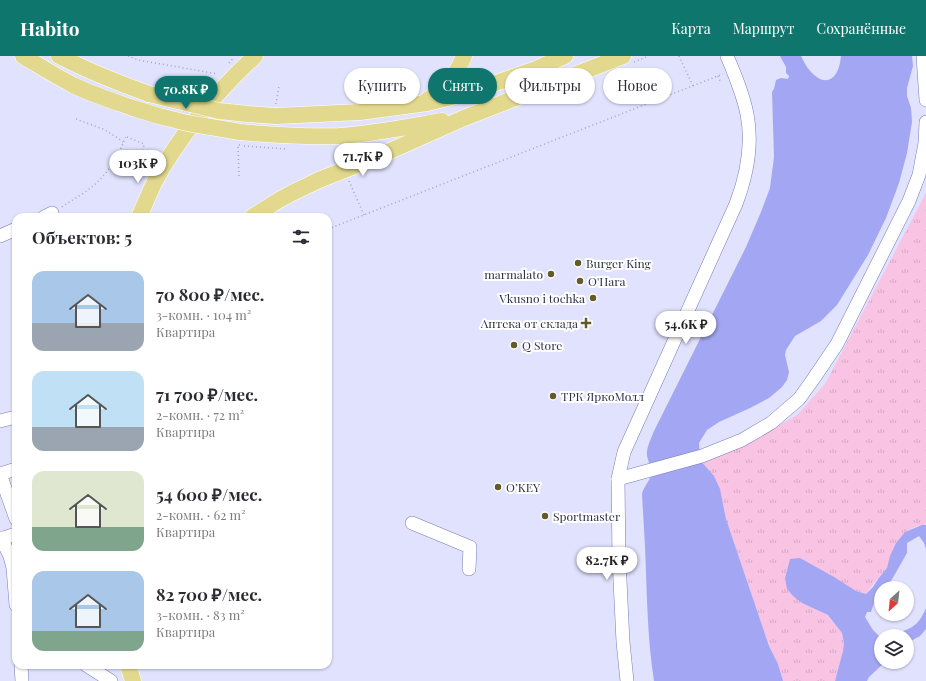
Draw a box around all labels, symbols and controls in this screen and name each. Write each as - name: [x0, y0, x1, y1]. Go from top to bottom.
- text: Habito: [20, 15, 79, 41]
- text: Карта: [671, 19, 711, 38]
- text: Маршрут: [733, 19, 795, 38]
- text: Сохранённые: [817, 19, 906, 38]
- chip: Купить: [344, 68, 420, 104]
- chip: Снять: [428, 68, 497, 104]
- chip: Фильтры: [505, 68, 595, 104]
- chip: Новое: [603, 68, 672, 104]
- pin: 70.8K ₽: [149, 76, 223, 110]
- text: 70.8K ₽: [164, 80, 208, 97]
- pin: 71.7K ₽: [326, 143, 400, 177]
- text: 71.7K ₽: [343, 147, 383, 164]
- pin: 103K ₽: [105, 150, 171, 184]
- text: 103K ₽: [118, 154, 158, 171]
- text: Объектов: 5: [32, 226, 132, 248]
- icon: filters: [290, 226, 312, 248]
- place label: Burger King: [586, 255, 652, 271]
- marker: Burger King: [573, 258, 583, 268]
- place label: marmalato: [484, 266, 543, 282]
- marker: marmalato: [546, 269, 556, 279]
- place label: O'Hara: [588, 273, 626, 289]
- marker: O'Hara: [575, 276, 585, 286]
- text: 70 800 ₽/мес.: [156, 283, 264, 305]
- icon: home: [64, 287, 112, 335]
- place label: Vkusno i tochka: [498, 290, 585, 306]
- marker: Vkusno i tochka: [588, 293, 598, 303]
- text: 3-комн. · 104 m²: [156, 306, 251, 323]
- pin: 54.6K ₽: [649, 311, 723, 345]
- place label: Аптека от склада: [480, 315, 578, 331]
- text: 54.6K ₽: [664, 315, 708, 332]
- marker: Аптека от склада: [581, 318, 591, 328]
- text: Квартира: [156, 323, 215, 340]
- place label: Q Store: [522, 337, 562, 353]
- marker: Q Store: [509, 340, 519, 350]
- text: 71 700 ₽/мес.: [156, 383, 258, 405]
- icon: home: [64, 387, 112, 435]
- place label: ТРК ЯркоМолл: [561, 388, 644, 404]
- marker: ТРК ЯркоМолл: [548, 391, 558, 401]
- text: 2-комн. · 72 m²: [156, 406, 244, 423]
- text: Квартира: [156, 423, 215, 440]
- place label: O’KEY: [506, 479, 541, 495]
- marker: O’KEY: [493, 482, 503, 492]
- text: 54 600 ₽/мес.: [156, 483, 262, 505]
- icon: home: [64, 487, 112, 535]
- text: 2-комн. · 62 m²: [156, 506, 246, 523]
- place label: Sportmaster: [553, 508, 621, 524]
- marker: Sportmaster: [540, 511, 550, 521]
- text: Квартира: [156, 523, 215, 540]
- pin: 82.7K ₽: [570, 547, 644, 581]
- text: 82.7K ₽: [585, 551, 629, 568]
- north arrow: [874, 581, 914, 621]
- map controls: [874, 581, 914, 669]
- text: 82 700 ₽/мес.: [156, 583, 262, 605]
- icon: home: [64, 587, 112, 635]
- text: 3-комн. · 83 m²: [156, 606, 245, 623]
- text: Квартира: [156, 623, 215, 640]
- button: layers: [874, 629, 914, 669]

